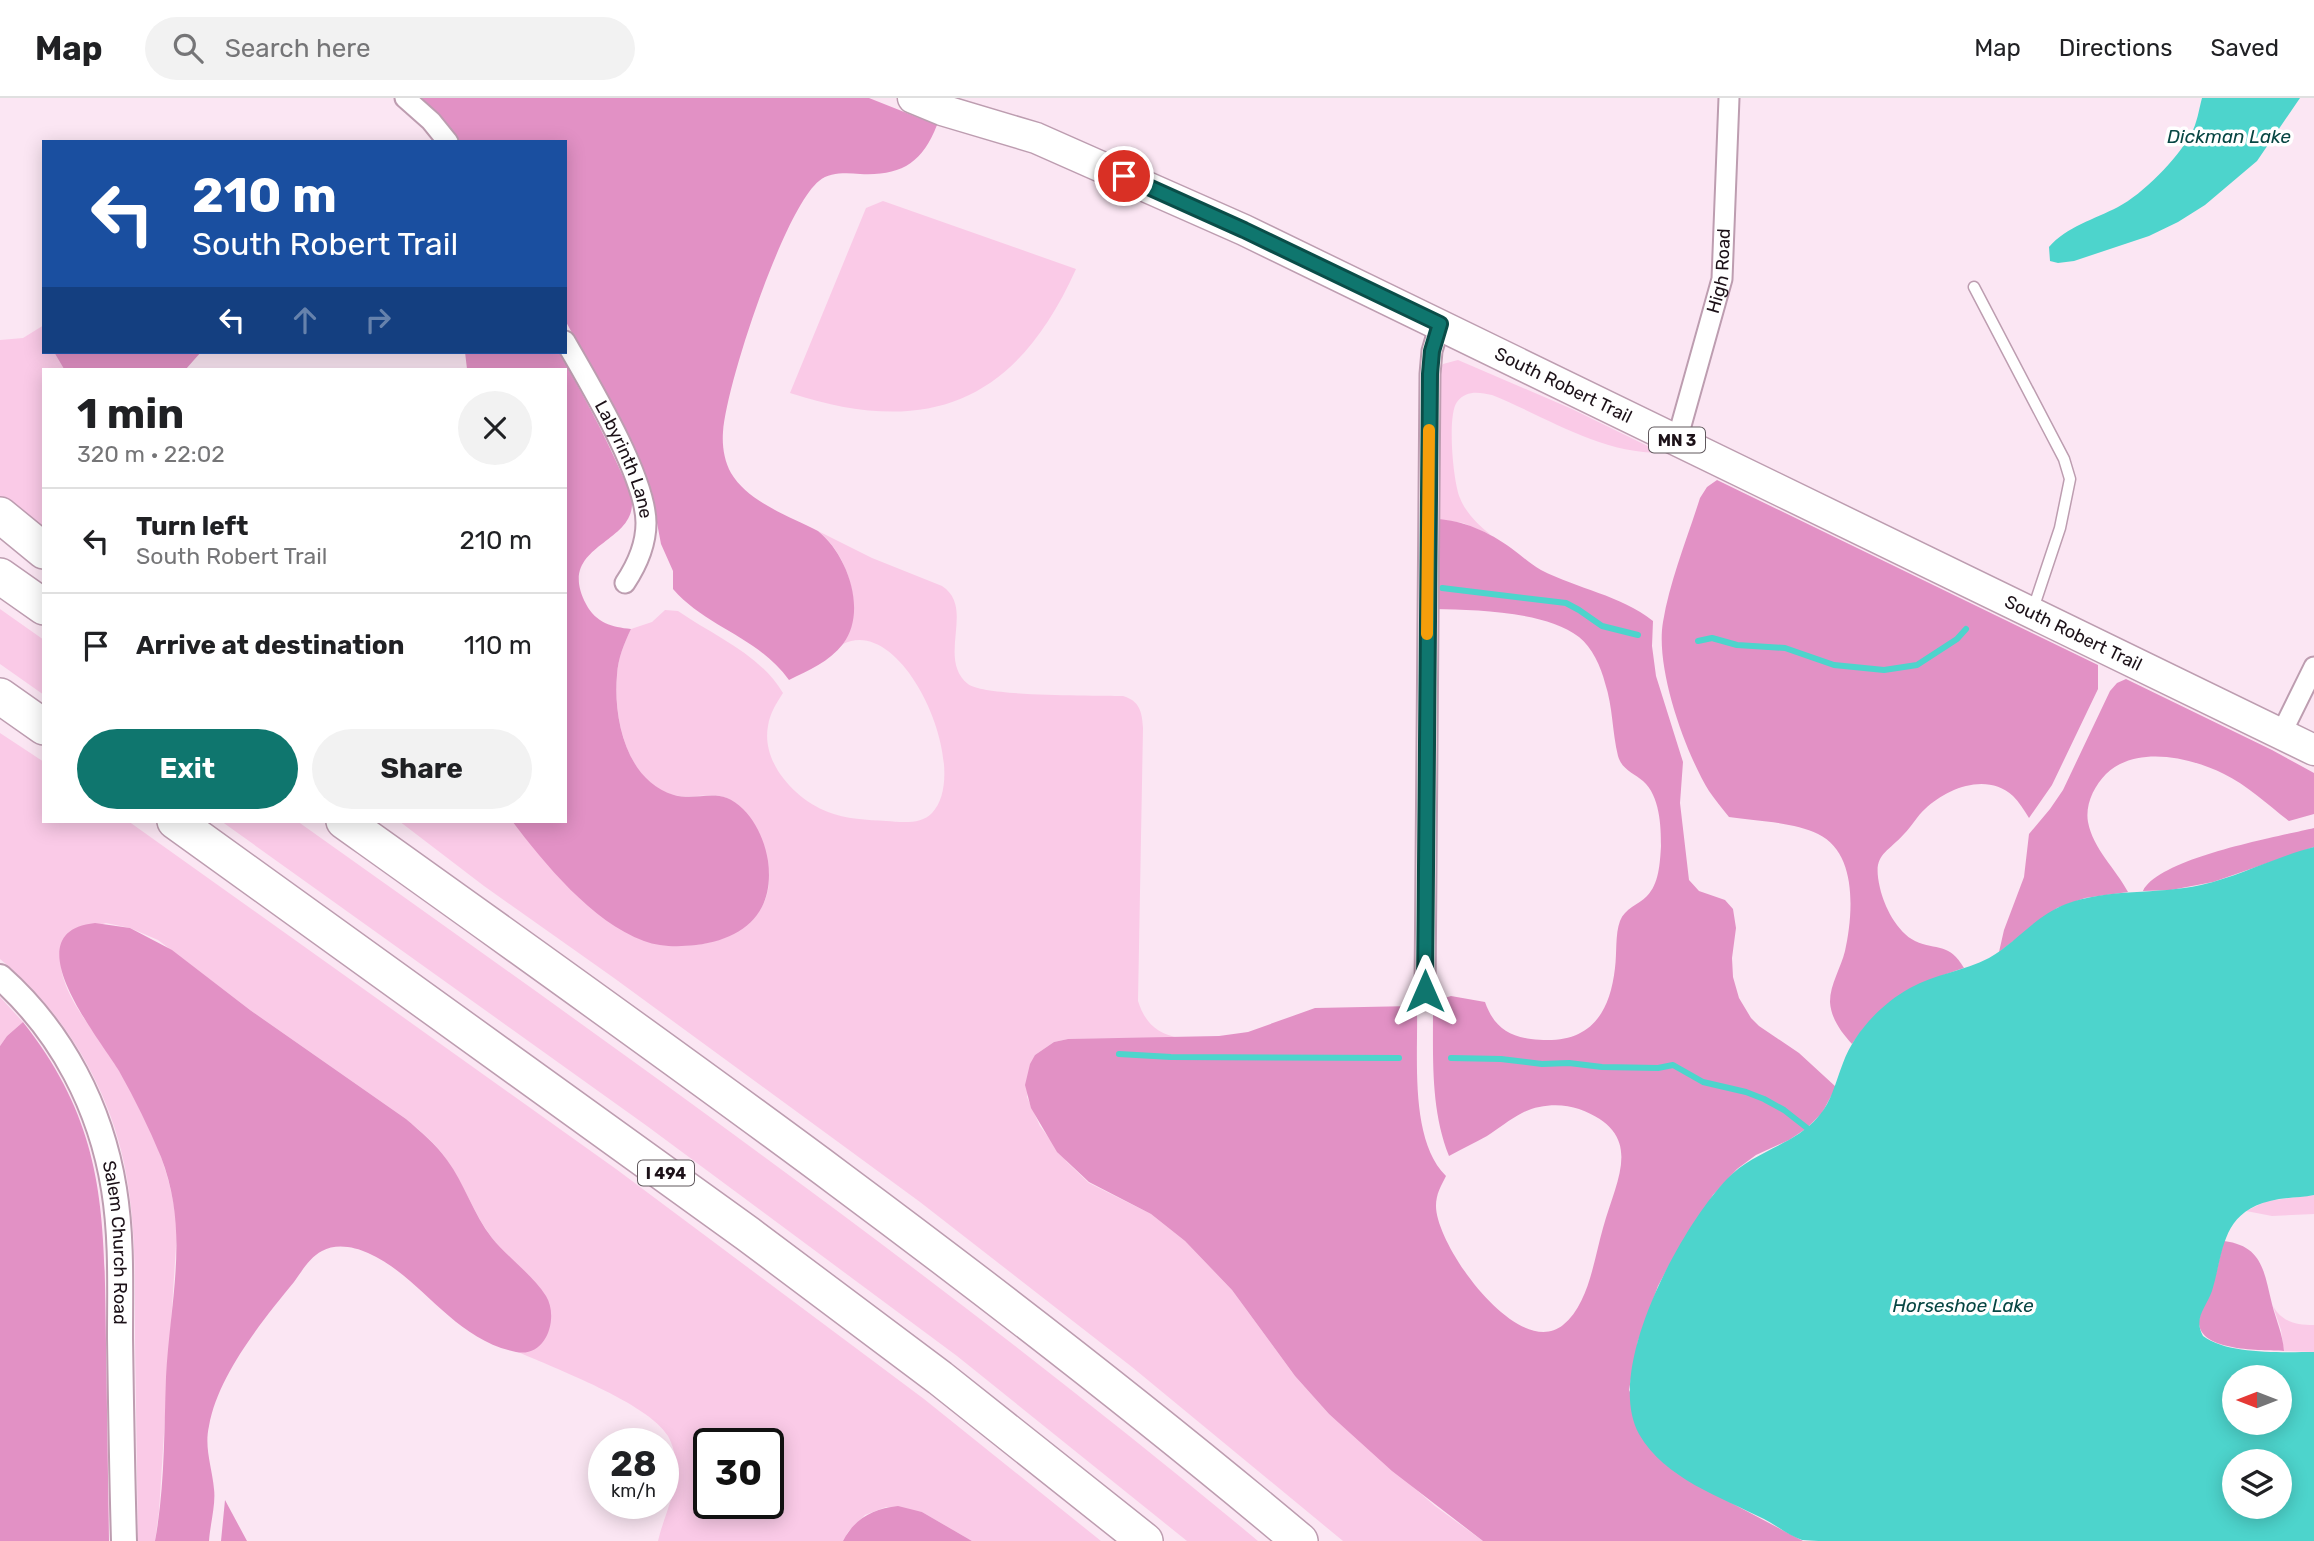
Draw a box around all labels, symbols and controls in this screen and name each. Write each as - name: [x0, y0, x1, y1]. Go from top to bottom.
- search box: [145, 17, 635, 80]
- text: Map: [35, 29, 103, 68]
- icon: search: [169, 29, 207, 67]
- text: Search here: [225, 33, 370, 64]
- text: Map: [1974, 34, 2021, 62]
- text: Directions: [2059, 34, 2172, 62]
- text: Saved: [2210, 34, 2279, 62]
- water label: Dickman Lake: [2167, 125, 2291, 148]
- pin: [1094, 146, 1154, 206]
- icon: arrive: [1105, 157, 1143, 195]
- text: 210 m: [192, 166, 337, 224]
- icon: left: [77, 168, 168, 259]
- text: South Robert Trail: [192, 225, 458, 263]
- street label: High Road: [1702, 228, 1735, 316]
- icon: left: [213, 301, 251, 339]
- icon: ahead: [286, 301, 324, 339]
- icon: right: [359, 301, 397, 339]
- street label: South Robert Trail: [1491, 343, 1636, 428]
- text: 1 min: [77, 389, 184, 439]
- button: close: [458, 391, 532, 465]
- street label: Labyrinth Lane: [590, 397, 657, 520]
- road number: MN 3: [1649, 428, 1705, 452]
- text: 320 m · 22:02: [77, 440, 225, 468]
- text: Turn left: [136, 511, 248, 542]
- icon: left: [77, 522, 115, 560]
- text: 210 m: [460, 525, 532, 556]
- text: South Robert Trail: [136, 542, 327, 570]
- street label: South Robert Trail: [2001, 590, 2146, 676]
- icon: arrive: [77, 627, 115, 665]
- text: Arrive at destination: [136, 630, 404, 661]
- text: 110 m: [464, 630, 532, 661]
- button: Exit: [77, 729, 298, 809]
- button: Share: [312, 729, 532, 809]
- position arrow: [1388, 954, 1462, 1028]
- street label: Salem Church Road: [98, 1158, 131, 1325]
- road number: I 494: [638, 1161, 694, 1186]
- water label: Horseshoe Lake: [1892, 1294, 2034, 1317]
- north arrow: [2222, 1365, 2292, 1435]
- map controls: [2222, 1365, 2292, 1519]
- speed limit sign: 30: [693, 1428, 784, 1519]
- text: 28: [610, 1443, 657, 1485]
- button: layers: [2222, 1449, 2292, 1519]
- text: km/h: [611, 1480, 656, 1502]

